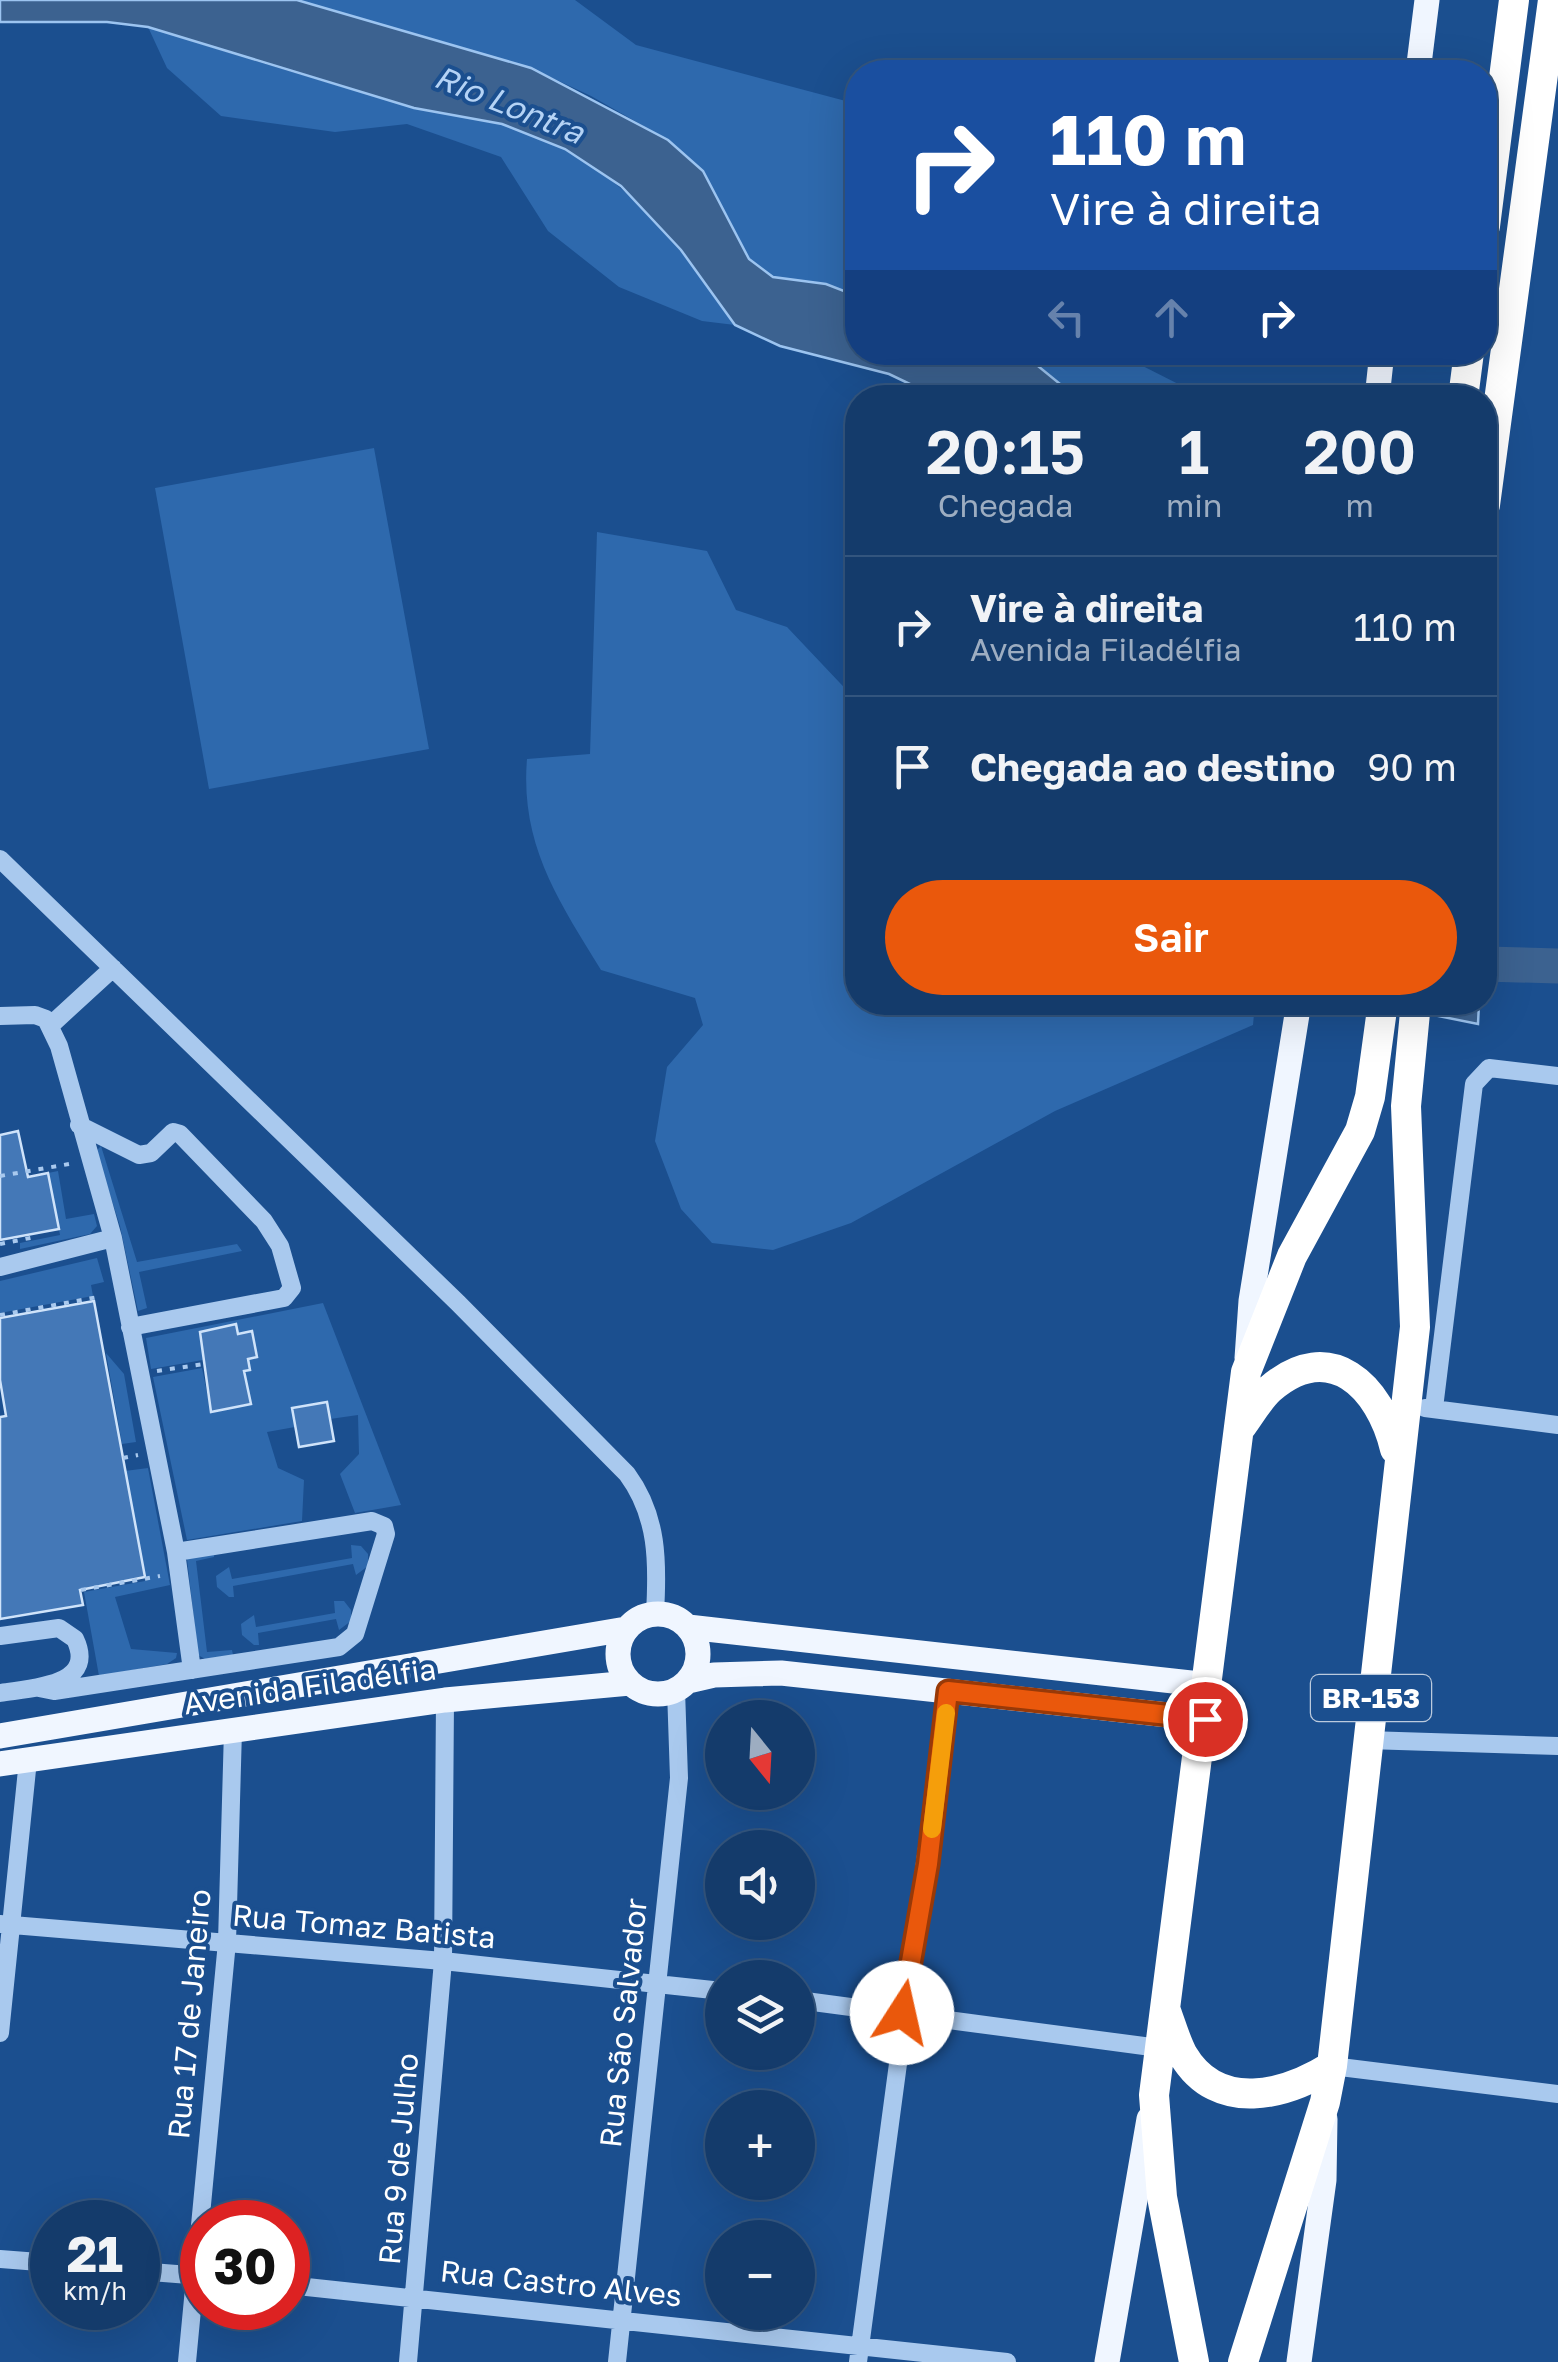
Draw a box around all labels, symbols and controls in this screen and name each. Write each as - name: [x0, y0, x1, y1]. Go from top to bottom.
- water label: Rio Lontra: [429, 57, 591, 152]
- text: 110 m: [1050, 96, 1246, 180]
- icon: right: [885, 100, 1015, 230]
- text: Vire à direita: [1050, 181, 1322, 235]
- icon: left: [1039, 290, 1094, 345]
- icon: ahead: [1144, 290, 1199, 345]
- icon: right: [1249, 290, 1304, 345]
- text: 20:15: [926, 415, 1085, 487]
- text: 1: [1179, 415, 1209, 487]
- text: 200: [1303, 415, 1416, 487]
- text: Chegada: [938, 486, 1073, 524]
- text: min: [1166, 486, 1222, 524]
- text: m: [1346, 486, 1374, 524]
- text: Vire à direita: [970, 585, 1203, 630]
- icon: right: [885, 599, 940, 654]
- text: 110 m: [1353, 604, 1457, 649]
- text: Avenida Filadélfia: [970, 630, 1242, 668]
- icon: arrive: [885, 739, 940, 794]
- text: Chegada ao destino: [970, 744, 1335, 789]
- text: 90 m: [1367, 744, 1457, 789]
- button: Sair: [885, 880, 1457, 995]
- street label: Avenida Filadélfia: [181, 1650, 438, 1722]
- road number: BR-153: [1311, 1675, 1431, 1721]
- pin: [1163, 1677, 1248, 1762]
- icon: arrive: [1178, 1692, 1233, 1747]
- north arrow: [705, 1700, 815, 1810]
- map controls: [705, 1700, 815, 2330]
- button: sound: [705, 1830, 815, 1940]
- street label: Rua 17 de Janeiro: [160, 1888, 218, 2140]
- street label: Rua São Salvador: [592, 1896, 654, 2149]
- street label: Rua Tomaz Batista: [231, 1897, 497, 1955]
- button: layers: [705, 1960, 815, 2070]
- position arrow: [850, 1961, 954, 2065]
- street label: Rua 9 de Julho: [371, 2052, 425, 2266]
- button: +: [705, 2090, 815, 2200]
- speed limit sign: 30: [180, 2200, 310, 2330]
- button: −: [705, 2220, 815, 2330]
- text: 21: [67, 2223, 123, 2283]
- street label: Rua Castro Alves: [439, 2252, 684, 2314]
- text: km/h: [63, 2275, 127, 2306]

